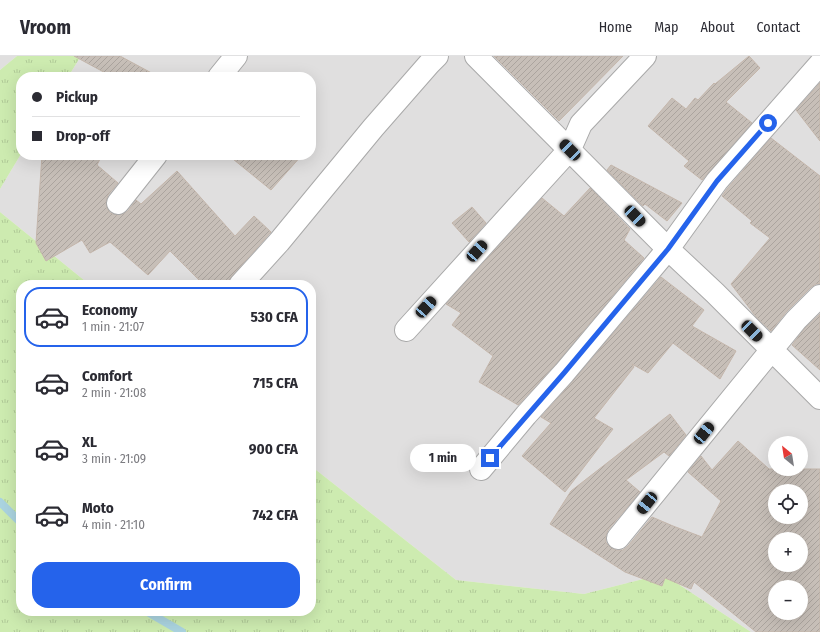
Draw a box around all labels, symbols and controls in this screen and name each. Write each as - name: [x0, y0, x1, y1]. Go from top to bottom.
- text: Vroom: [20, 16, 71, 39]
- text: Home: [599, 19, 632, 36]
- text: Map: [654, 19, 678, 36]
- text: About: [700, 19, 735, 36]
- text: Contact: [757, 19, 800, 36]
- text: Pickup: [56, 88, 98, 106]
- route start: [759, 114, 777, 132]
- text: Drop-off: [56, 127, 110, 145]
- car: [557, 137, 583, 163]
- car: [622, 203, 648, 229]
- car: [465, 238, 489, 264]
- car: [414, 294, 438, 320]
- icon: car: [34, 299, 70, 335]
- text: Economy: [82, 301, 137, 319]
- text: 530 CFA: [250, 308, 298, 326]
- car: [739, 318, 765, 344]
- text: 1 min · 21:07: [82, 319, 144, 334]
- icon: car: [34, 365, 70, 401]
- text: Comfort: [82, 367, 133, 385]
- text: 715 CFA: [253, 374, 298, 392]
- text: 2 min · 21:08: [82, 385, 146, 400]
- car: [692, 420, 716, 446]
- icon: car: [34, 431, 70, 467]
- text: XL: [82, 433, 97, 451]
- north arrow: [768, 436, 808, 476]
- map controls: [768, 436, 808, 620]
- text: 900 CFA: [249, 440, 298, 458]
- callout: 1 min: [410, 444, 476, 472]
- route end: [481, 449, 499, 467]
- text: 1 min: [429, 450, 457, 465]
- text: 3 min · 21:09: [82, 451, 146, 466]
- button: locate: [768, 484, 808, 524]
- car: [635, 490, 659, 516]
- icon: car: [34, 497, 70, 533]
- text: Moto: [82, 499, 114, 517]
- text: 742 CFA: [253, 506, 298, 524]
- text: 4 min · 21:10: [82, 517, 145, 532]
- button: +: [768, 532, 808, 572]
- button: Confirm: [32, 562, 300, 608]
- button: −: [768, 580, 808, 620]

